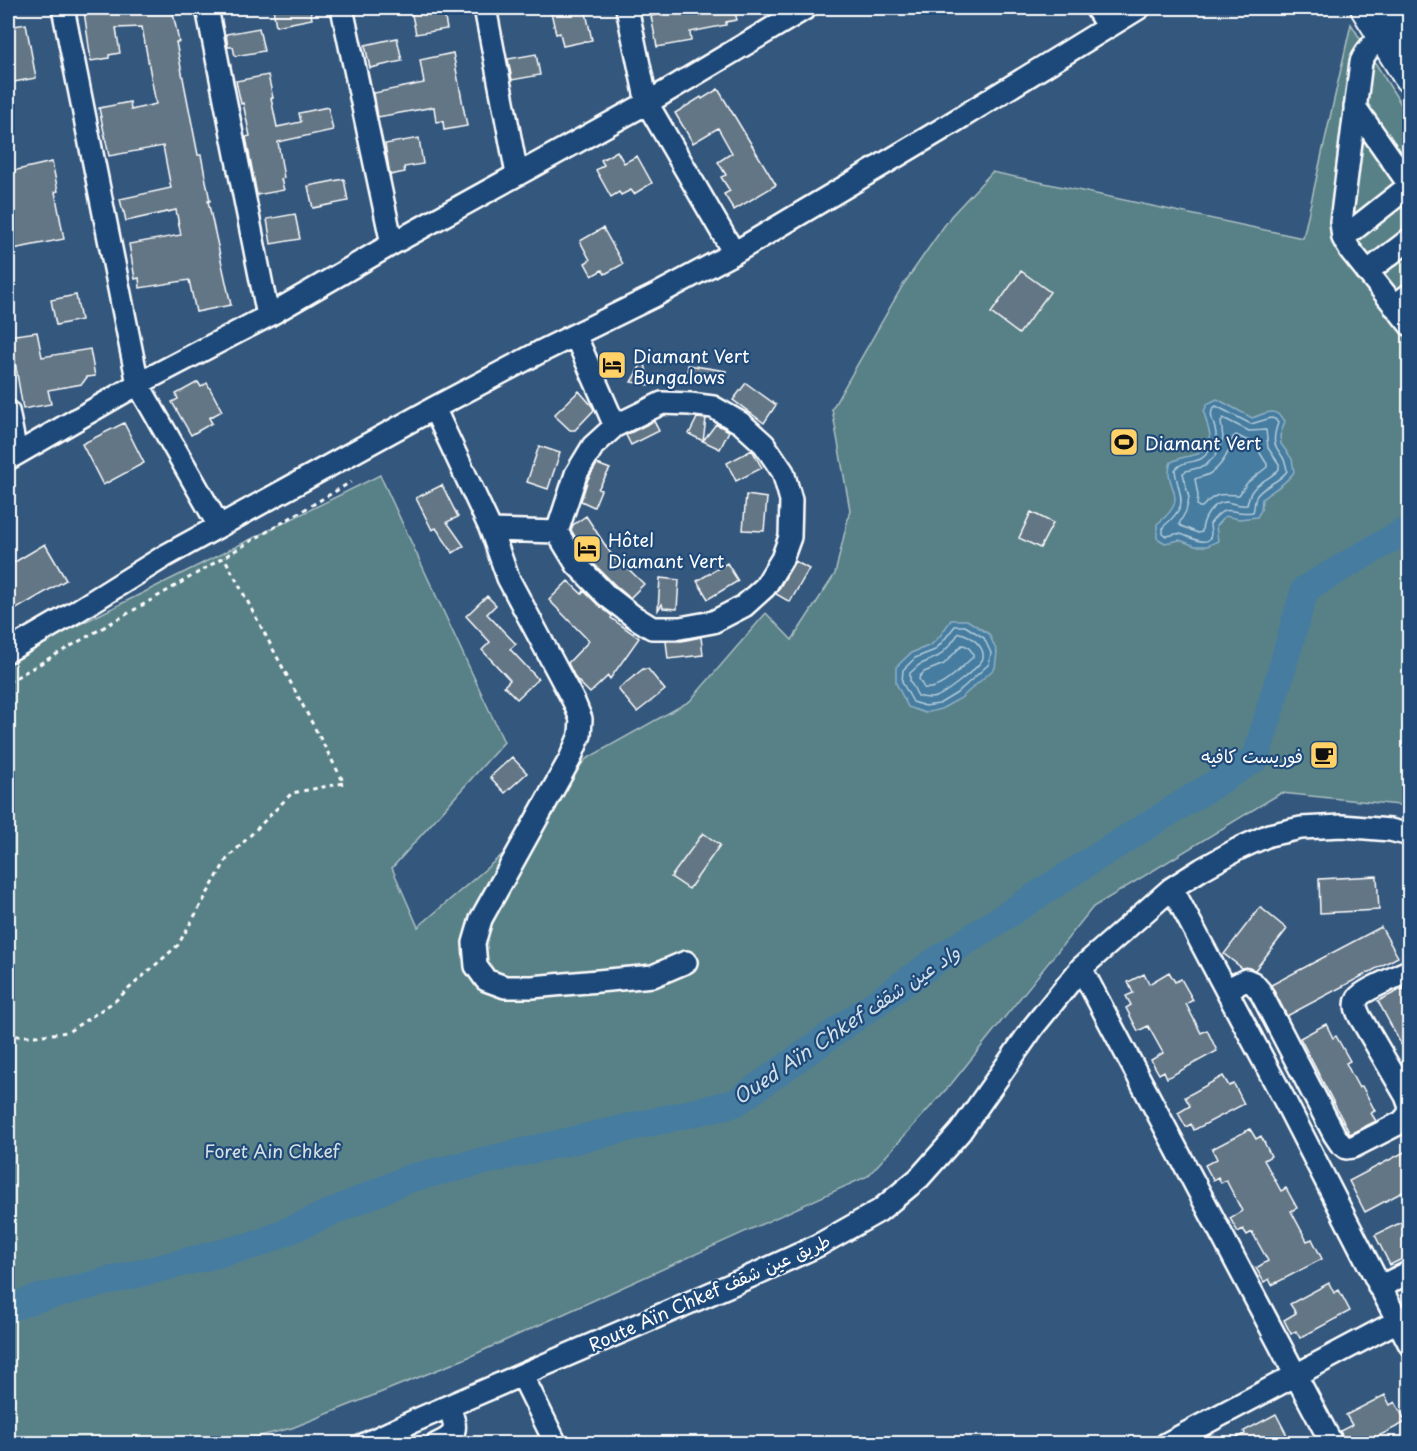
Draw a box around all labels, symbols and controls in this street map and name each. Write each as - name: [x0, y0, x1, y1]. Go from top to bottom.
- place label: Diamant Vert Bungalows: [633, 342, 749, 390]
- hotel icon: Diamant Vert Bungalows: [596, 349, 628, 381]
- sports icon: Diamant Vert: [1108, 426, 1140, 458]
- place label: Diamant Vert: [1145, 429, 1261, 456]
- place label: Hôtel Diamant Vert: [608, 526, 724, 574]
- hotel icon: Hôtel Diamant Vert: [571, 533, 603, 565]
- cafe icon: فوريست كافيه: [1308, 739, 1340, 771]
- place label: فوريست كافيه: [1201, 742, 1303, 769]
- water label: Oued Aïn Chkef واد عين شقف: [727, 936, 966, 1111]
- park label: Foret Ain Chkef: [204, 1137, 342, 1164]
- street label: Route Aïn Chkef طريق عين شقف: [584, 1226, 834, 1358]

